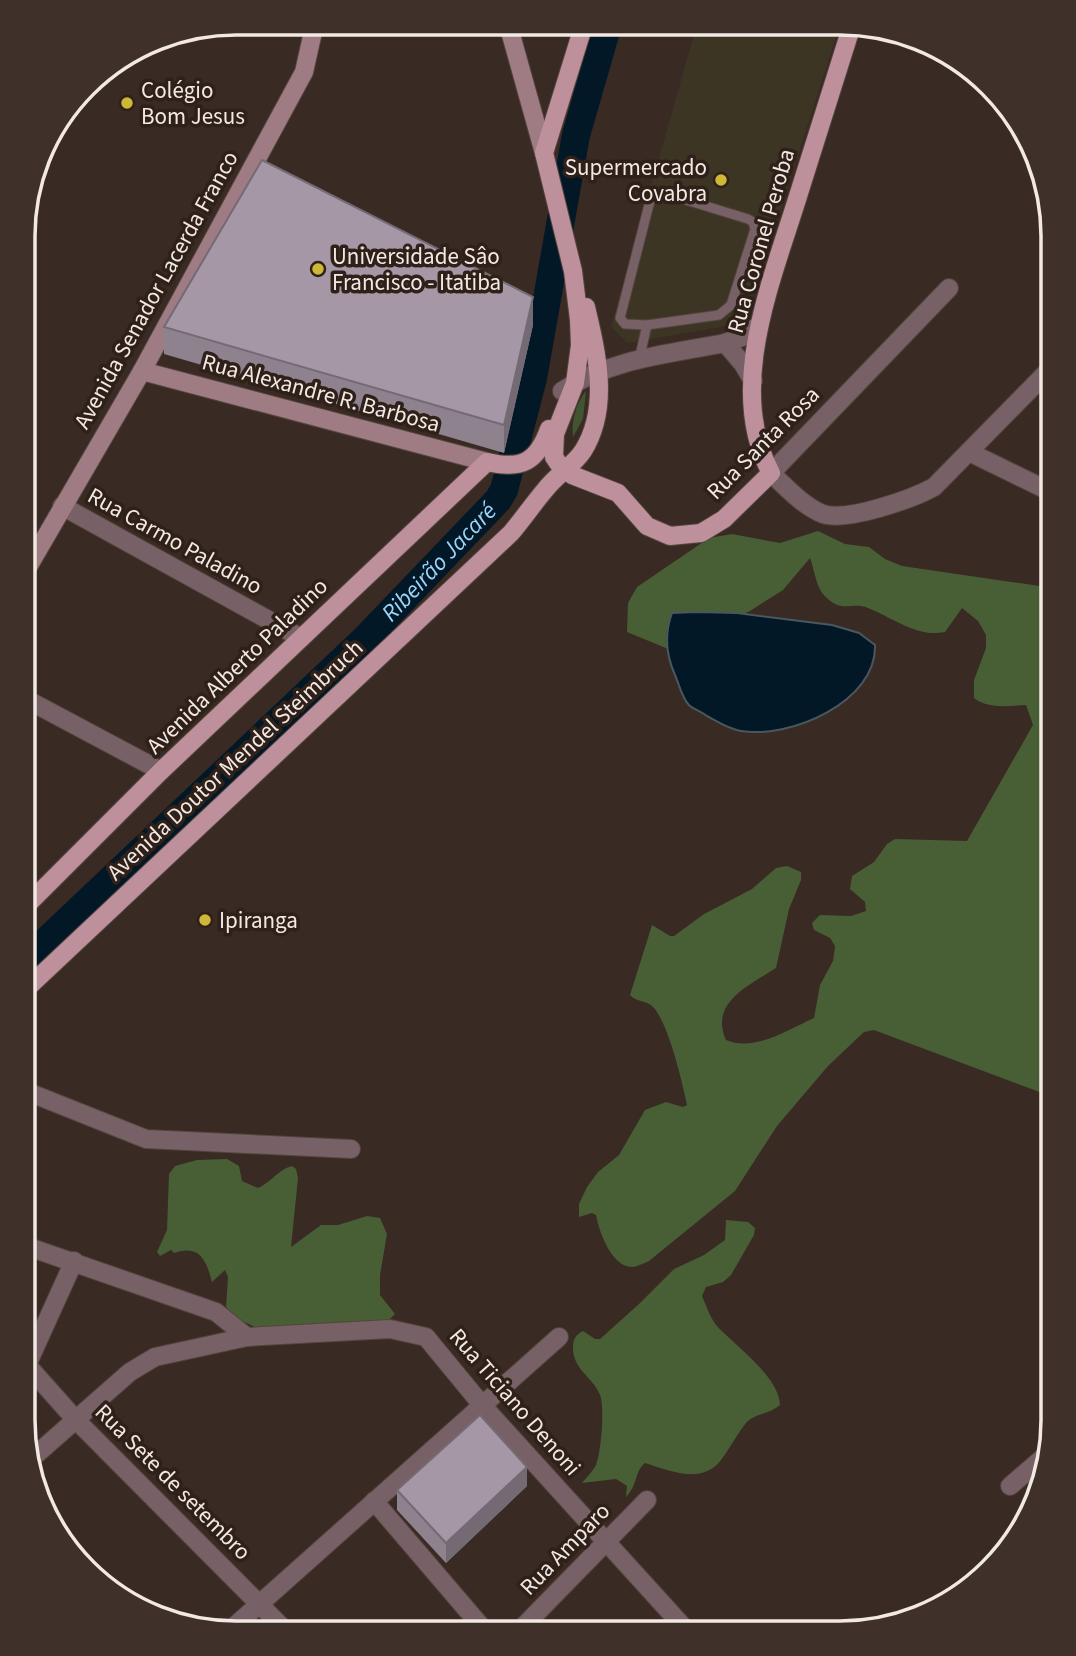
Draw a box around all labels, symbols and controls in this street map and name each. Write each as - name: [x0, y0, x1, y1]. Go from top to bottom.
- place label: Colégio Bom Jesus: [141, 74, 245, 133]
- marker: Colégio Bom Jesus: [119, 95, 135, 111]
- street label: Avenida Senador Lacerda Franco: [66, 145, 246, 435]
- street label: Rua Coronel Peroba: [719, 145, 803, 337]
- place label: Supermercado Covabra: [565, 151, 707, 210]
- marker: Supermercado Covabra: [713, 172, 729, 188]
- place label: Universidade Sâo Francisco - Itatiba: [332, 240, 501, 299]
- marker: Universidade Sâo Francisco - Itatiba: [310, 261, 326, 277]
- street label: Rua Alexandre R. Barbosa: [198, 345, 444, 441]
- street label: Rua Santa Rosa: [699, 379, 827, 507]
- street label: Rua Carmo Paladino: [82, 479, 268, 603]
- water label: Ribeirão Jacaré: [373, 494, 505, 629]
- street label: Avenida Alberto Paladino: [139, 570, 335, 762]
- street label: Avenida Doutor Mendel Steimbruch: [99, 632, 371, 888]
- place label: Ipiranga: [219, 904, 298, 937]
- marker: Ipiranga: [197, 912, 213, 928]
- street label: Rua Ticiano Denoni: [442, 1321, 588, 1483]
- street label: Rua Sete de setembro: [87, 1396, 259, 1568]
- street label: Rua Amparo: [512, 1495, 618, 1603]

